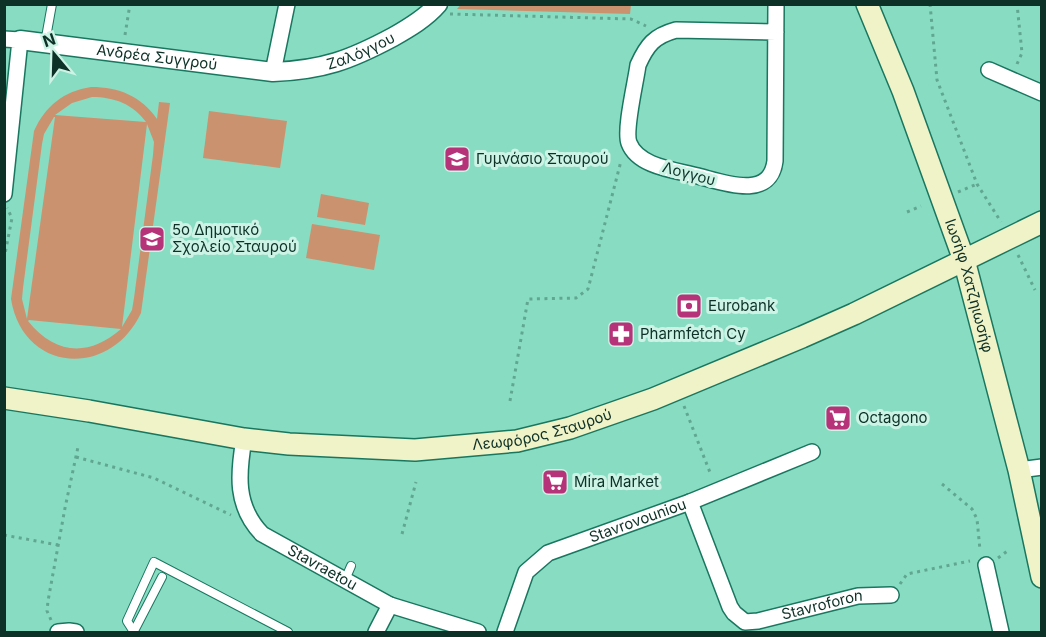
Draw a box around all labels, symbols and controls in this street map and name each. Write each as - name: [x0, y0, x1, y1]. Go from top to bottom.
- north arrow: [24, 24, 84, 84]
- text: N: [40, 28, 58, 51]
- street label: Ζαλόγγου: [324, 28, 398, 74]
- street label: Ανδρέα Συγγρού: [96, 40, 218, 74]
- school or university icon: Γυμνάσιο Σταυρού: [442, 144, 472, 174]
- place label: Γυμνάσιο Σταυρού: [476, 149, 609, 168]
- street label: Λογγου: [661, 157, 718, 190]
- street label: Ιωσήφ Χατζηιωσήφ: [941, 216, 998, 355]
- place label: 5ο Δημοτικό Σχολείο Σταυρού: [172, 220, 297, 256]
- school or university icon: 5ο Δημοτικό Σχολείο Σταυρού: [137, 224, 167, 254]
- bank icon: Eurobank: [674, 291, 704, 321]
- place label: Eurobank: [708, 296, 776, 315]
- pharmacy icon: Pharmfetch Cy: [606, 319, 636, 349]
- place label: Pharmfetch Cy: [640, 324, 746, 343]
- supermarket icon: Octagono: [823, 403, 853, 433]
- street label: Λεωφόρος Σταυρού: [471, 404, 614, 454]
- place label: Octagono: [858, 408, 928, 427]
- supermarket icon: Mira Market: [540, 467, 570, 497]
- place label: Mira Market: [574, 472, 659, 491]
- street label: Stavrovouniou: [586, 494, 689, 546]
- street label: Stavraetou: [284, 540, 361, 594]
- street label: Stavroforon: [779, 586, 863, 624]

